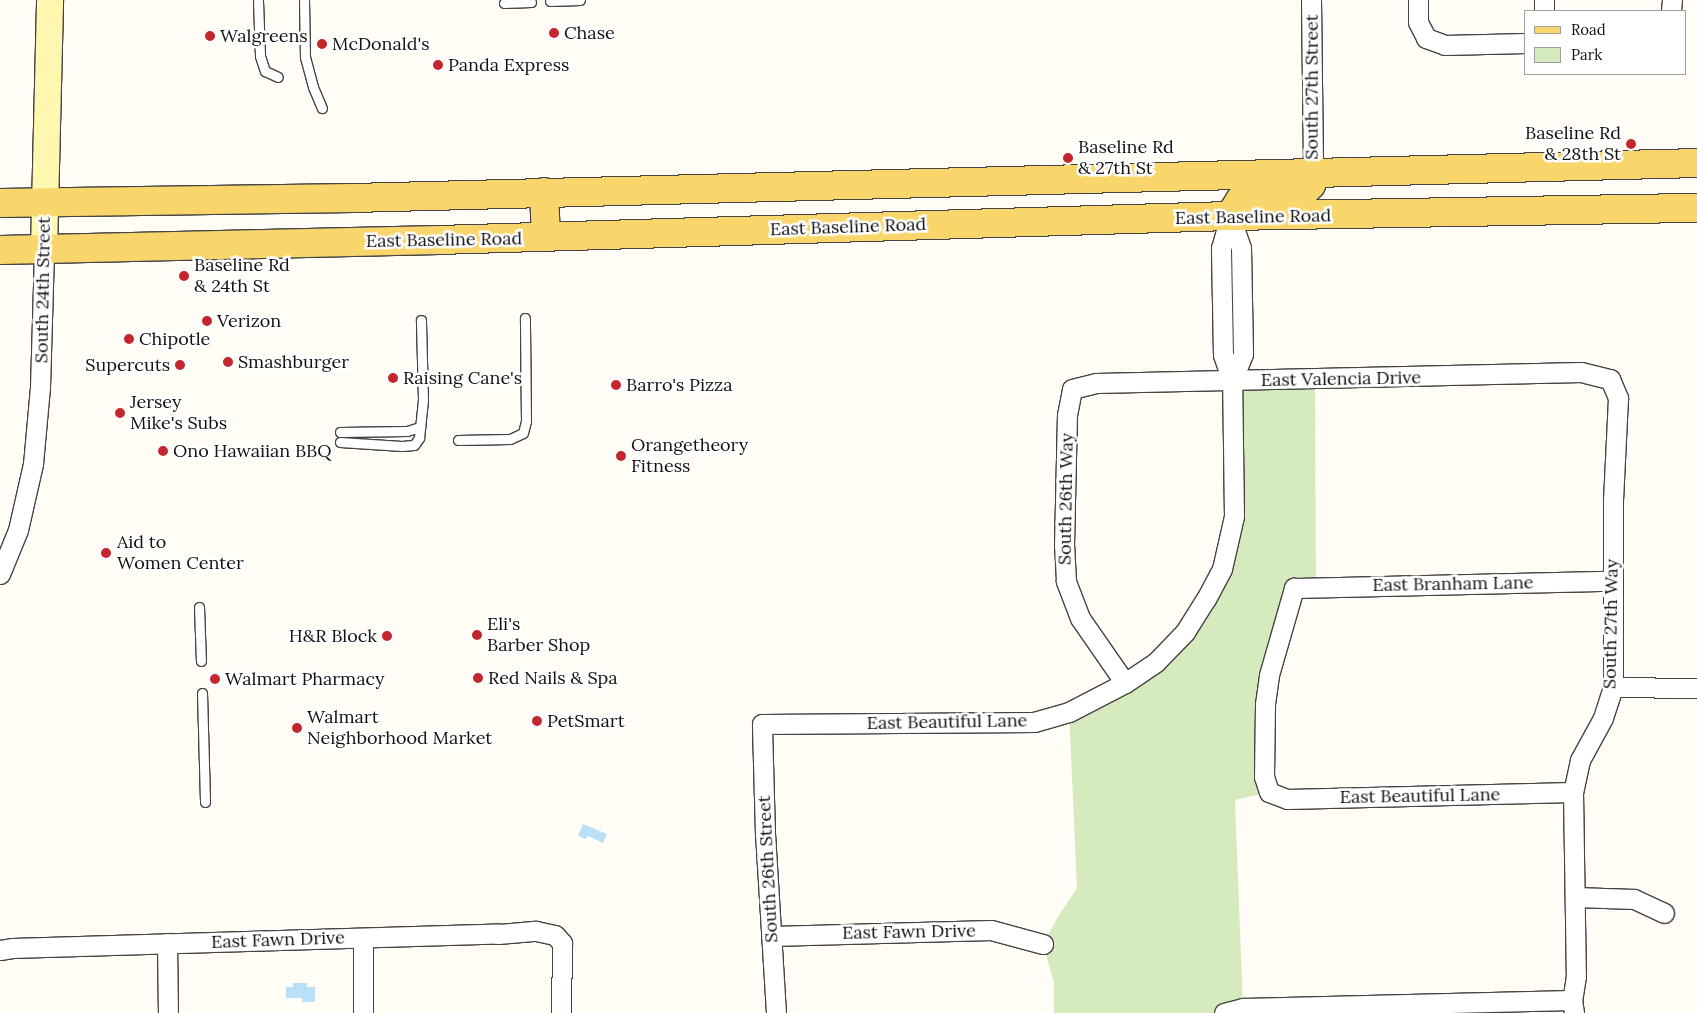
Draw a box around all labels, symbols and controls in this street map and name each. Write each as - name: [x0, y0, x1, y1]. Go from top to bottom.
- legend: [1524, 10, 1687, 75]
- street label: South 27th Street: [1301, 14, 1323, 160]
- text: Road: [1571, 20, 1606, 39]
- place label: Chase: [564, 22, 615, 44]
- place label: Walgreens: [220, 25, 308, 47]
- marker: Chase: [548, 27, 560, 39]
- marker: Walgreens: [204, 30, 216, 42]
- place label: McDonald's: [332, 33, 430, 55]
- marker: McDonald's: [316, 38, 328, 50]
- text: Park: [1571, 45, 1602, 64]
- place label: Panda Express: [448, 54, 569, 76]
- marker: Panda Express: [432, 59, 444, 71]
- place label: Baseline Rd & 28th St: [1525, 123, 1621, 166]
- place label: Baseline Rd & 27th St: [1078, 137, 1174, 180]
- marker: Baseline Rd & 28th St: [1625, 138, 1637, 150]
- marker: Baseline Rd & 27th St: [1062, 152, 1074, 164]
- street label: East Baseline Road: [1175, 205, 1331, 229]
- street label: East Baseline Road: [770, 213, 926, 241]
- street label: South 24th Street: [31, 217, 55, 363]
- street label: East Baseline Road: [366, 228, 522, 252]
- place label: Baseline Rd & 24th St: [194, 255, 290, 298]
- marker: Baseline Rd & 24th St: [178, 270, 190, 282]
- place label: Verizon: [217, 310, 281, 332]
- marker: Verizon: [201, 315, 213, 327]
- place label: Chipotle: [139, 328, 210, 350]
- marker: Chipotle: [123, 333, 135, 345]
- place label: Smashburger: [238, 351, 349, 373]
- place label: Supercuts: [85, 354, 170, 376]
- marker: Smashburger: [222, 356, 234, 368]
- marker: Supercuts: [174, 359, 186, 371]
- place label: Raising Cane's: [403, 367, 522, 389]
- street label: East Valencia Drive: [1261, 367, 1421, 391]
- marker: Raising Cane's: [387, 372, 399, 384]
- place label: Barro's Pizza: [626, 374, 733, 396]
- marker: Barro's Pizza: [610, 379, 622, 391]
- place label: Jersey Mike's Subs: [130, 392, 227, 434]
- marker: Jersey Mike's Subs: [114, 407, 126, 419]
- street label: South 26th Way: [1054, 433, 1078, 565]
- place label: Orangetheory Fitness: [631, 435, 748, 478]
- place label: Ono Hawaiian BBQ: [173, 440, 332, 462]
- marker: Ono Hawaiian BBQ: [157, 445, 169, 457]
- marker: Orangetheory Fitness: [615, 450, 627, 462]
- place label: Aid to Women Center: [117, 532, 244, 574]
- marker: Aid to Women Center: [99, 546, 113, 560]
- street label: South 27th Way: [1599, 559, 1623, 689]
- street label: East Branham Lane: [1372, 572, 1534, 596]
- place label: Eli's Barber Shop: [487, 614, 590, 656]
- place label: H&R Block: [289, 625, 377, 647]
- marker: Eli's Barber Shop: [471, 629, 483, 641]
- marker: H&R Block: [381, 630, 393, 642]
- place label: Red Nails & Spa: [488, 667, 618, 689]
- place label: Walmart Pharmacy: [225, 668, 384, 690]
- marker: Red Nails & Spa: [472, 672, 484, 684]
- marker: Walmart Pharmacy: [209, 673, 221, 685]
- place label: Walmart Neighborhood Market: [307, 707, 492, 750]
- place label: PetSmart: [547, 710, 625, 732]
- street label: East Beautiful Lane: [867, 710, 1027, 734]
- marker: PetSmart: [531, 715, 543, 727]
- marker: Walmart Neighborhood Market: [291, 722, 303, 734]
- street label: East Beautiful Lane: [1340, 784, 1500, 808]
- street label: South 26th Street: [753, 795, 783, 943]
- street label: East Fawn Drive: [842, 920, 976, 944]
- street label: East Fawn Drive: [211, 927, 345, 953]

